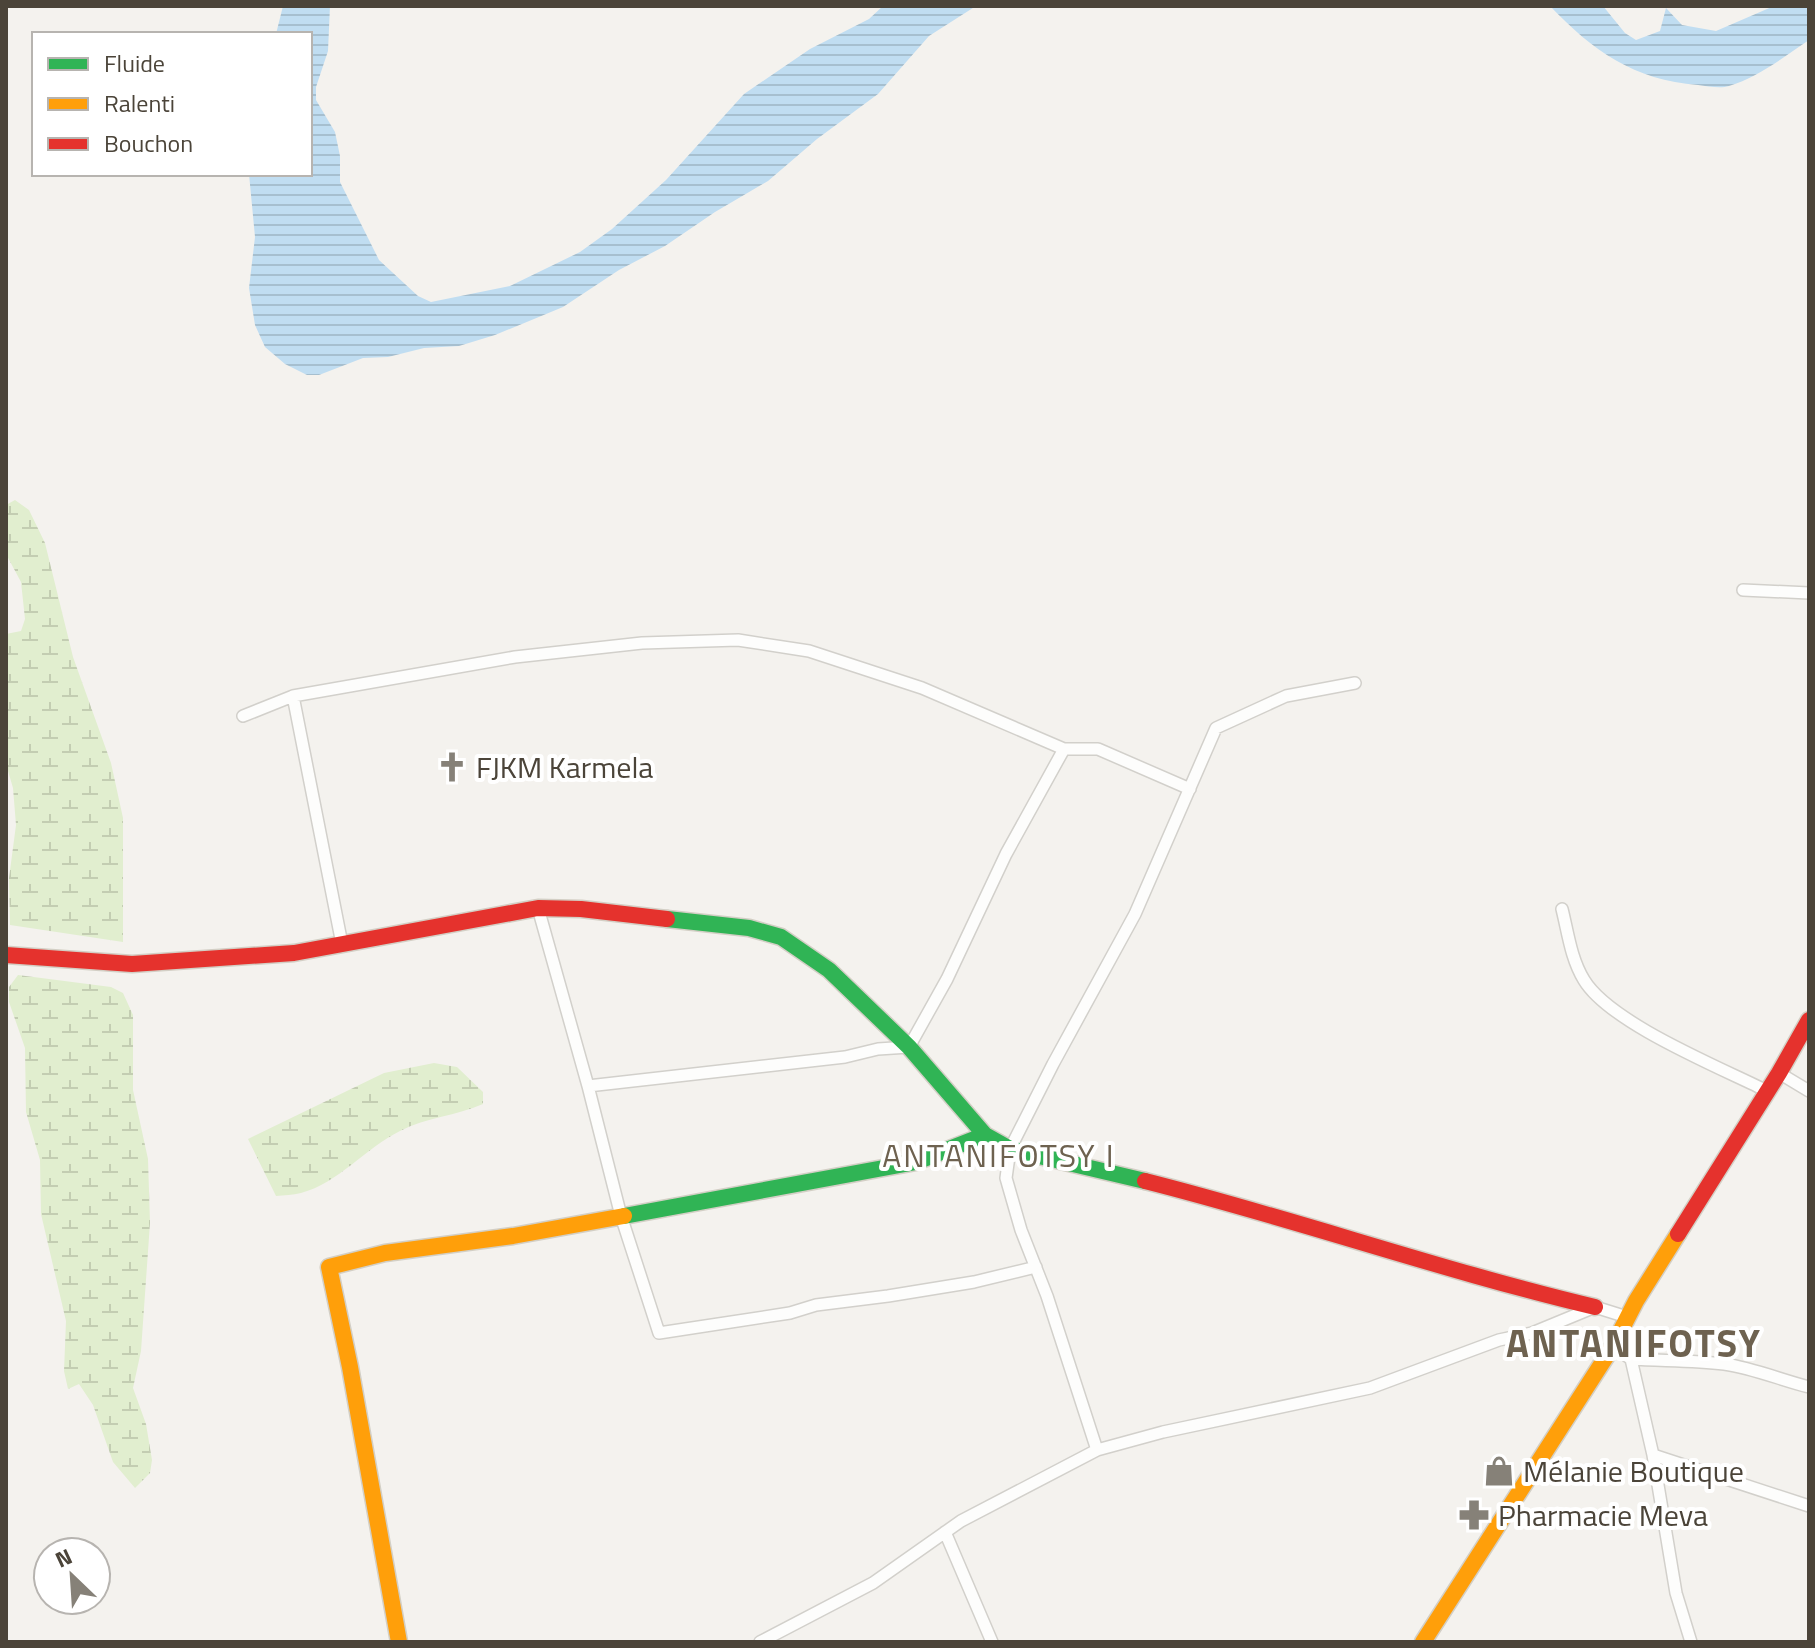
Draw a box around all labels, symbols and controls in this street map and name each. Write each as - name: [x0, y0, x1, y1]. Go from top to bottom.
- legend: [32, 32, 312, 176]
- text: Fluide: [104, 45, 165, 81]
- text: Ralenti: [104, 85, 175, 121]
- text: Bouchon: [104, 125, 193, 161]
- place label: FJKM Karmela: [476, 744, 653, 790]
- church icon: FJKM Karmela: [435, 750, 469, 784]
- district label: ANTANIFOTSY I: [882, 1131, 1116, 1179]
- district label: ANTANIFOTSY: [1506, 1314, 1762, 1372]
- place label: Mélanie Boutique: [1523, 1448, 1744, 1494]
- shop icon: Mélanie Boutique: [1482, 1454, 1516, 1488]
- place label: Pharmacie Meva: [1498, 1492, 1708, 1538]
- pharmacy icon: Pharmacie Meva: [1457, 1498, 1491, 1532]
- north arrow: [32, 1536, 112, 1616]
- text: N: [49, 1539, 78, 1577]

